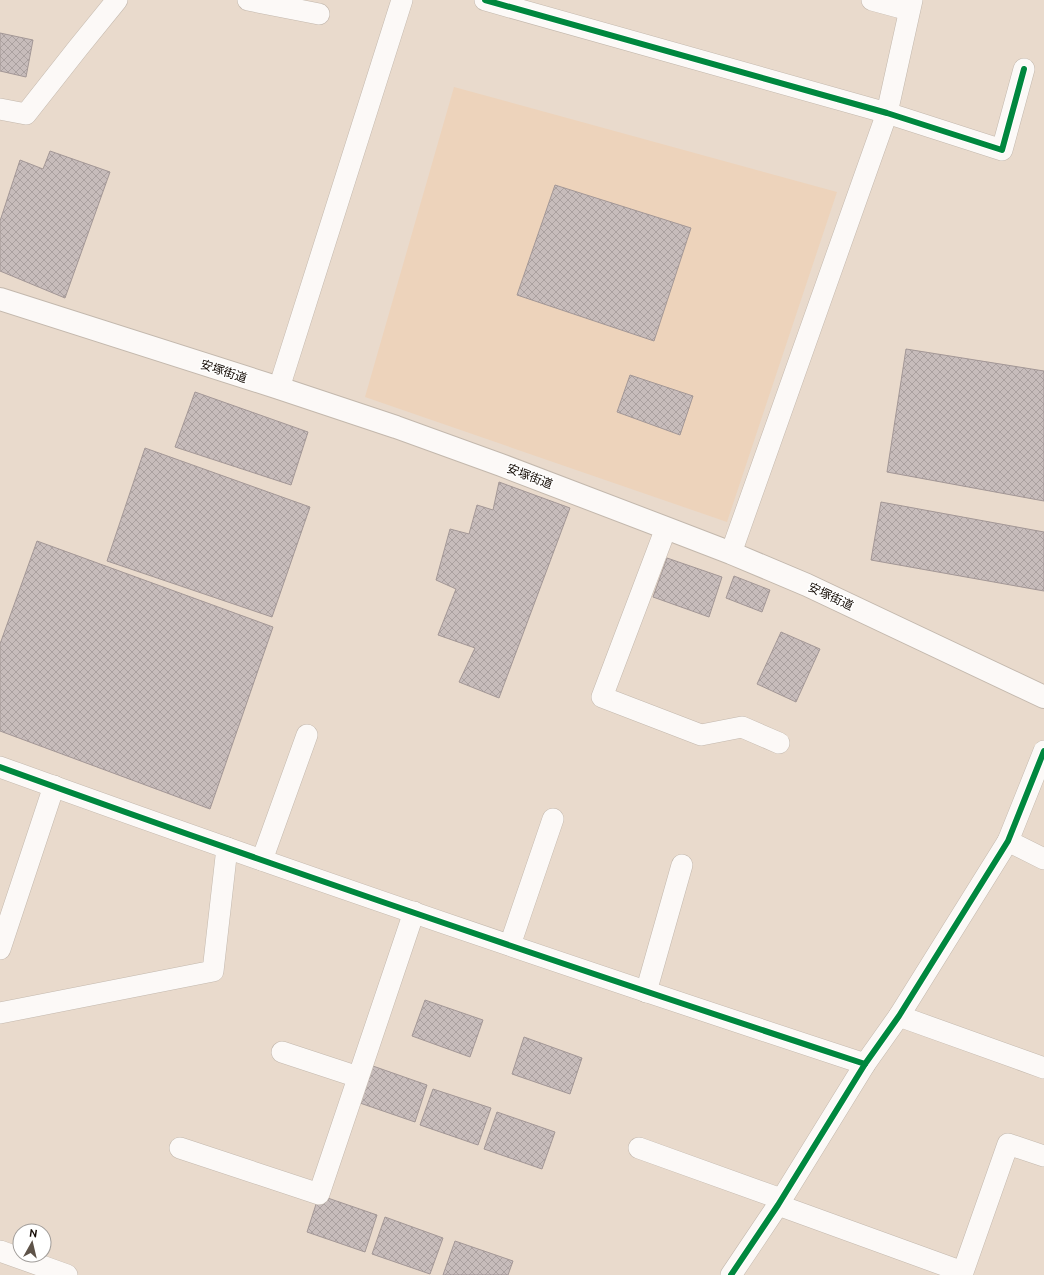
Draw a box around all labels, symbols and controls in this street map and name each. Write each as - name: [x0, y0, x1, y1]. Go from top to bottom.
- street label: 安塚街道: [199, 357, 249, 385]
- street label: 安塚街道: [505, 461, 555, 491]
- street label: 安塚街道: [806, 580, 856, 612]
- north arrow: [12, 1223, 52, 1263]
- text: N: [28, 1227, 38, 1240]

